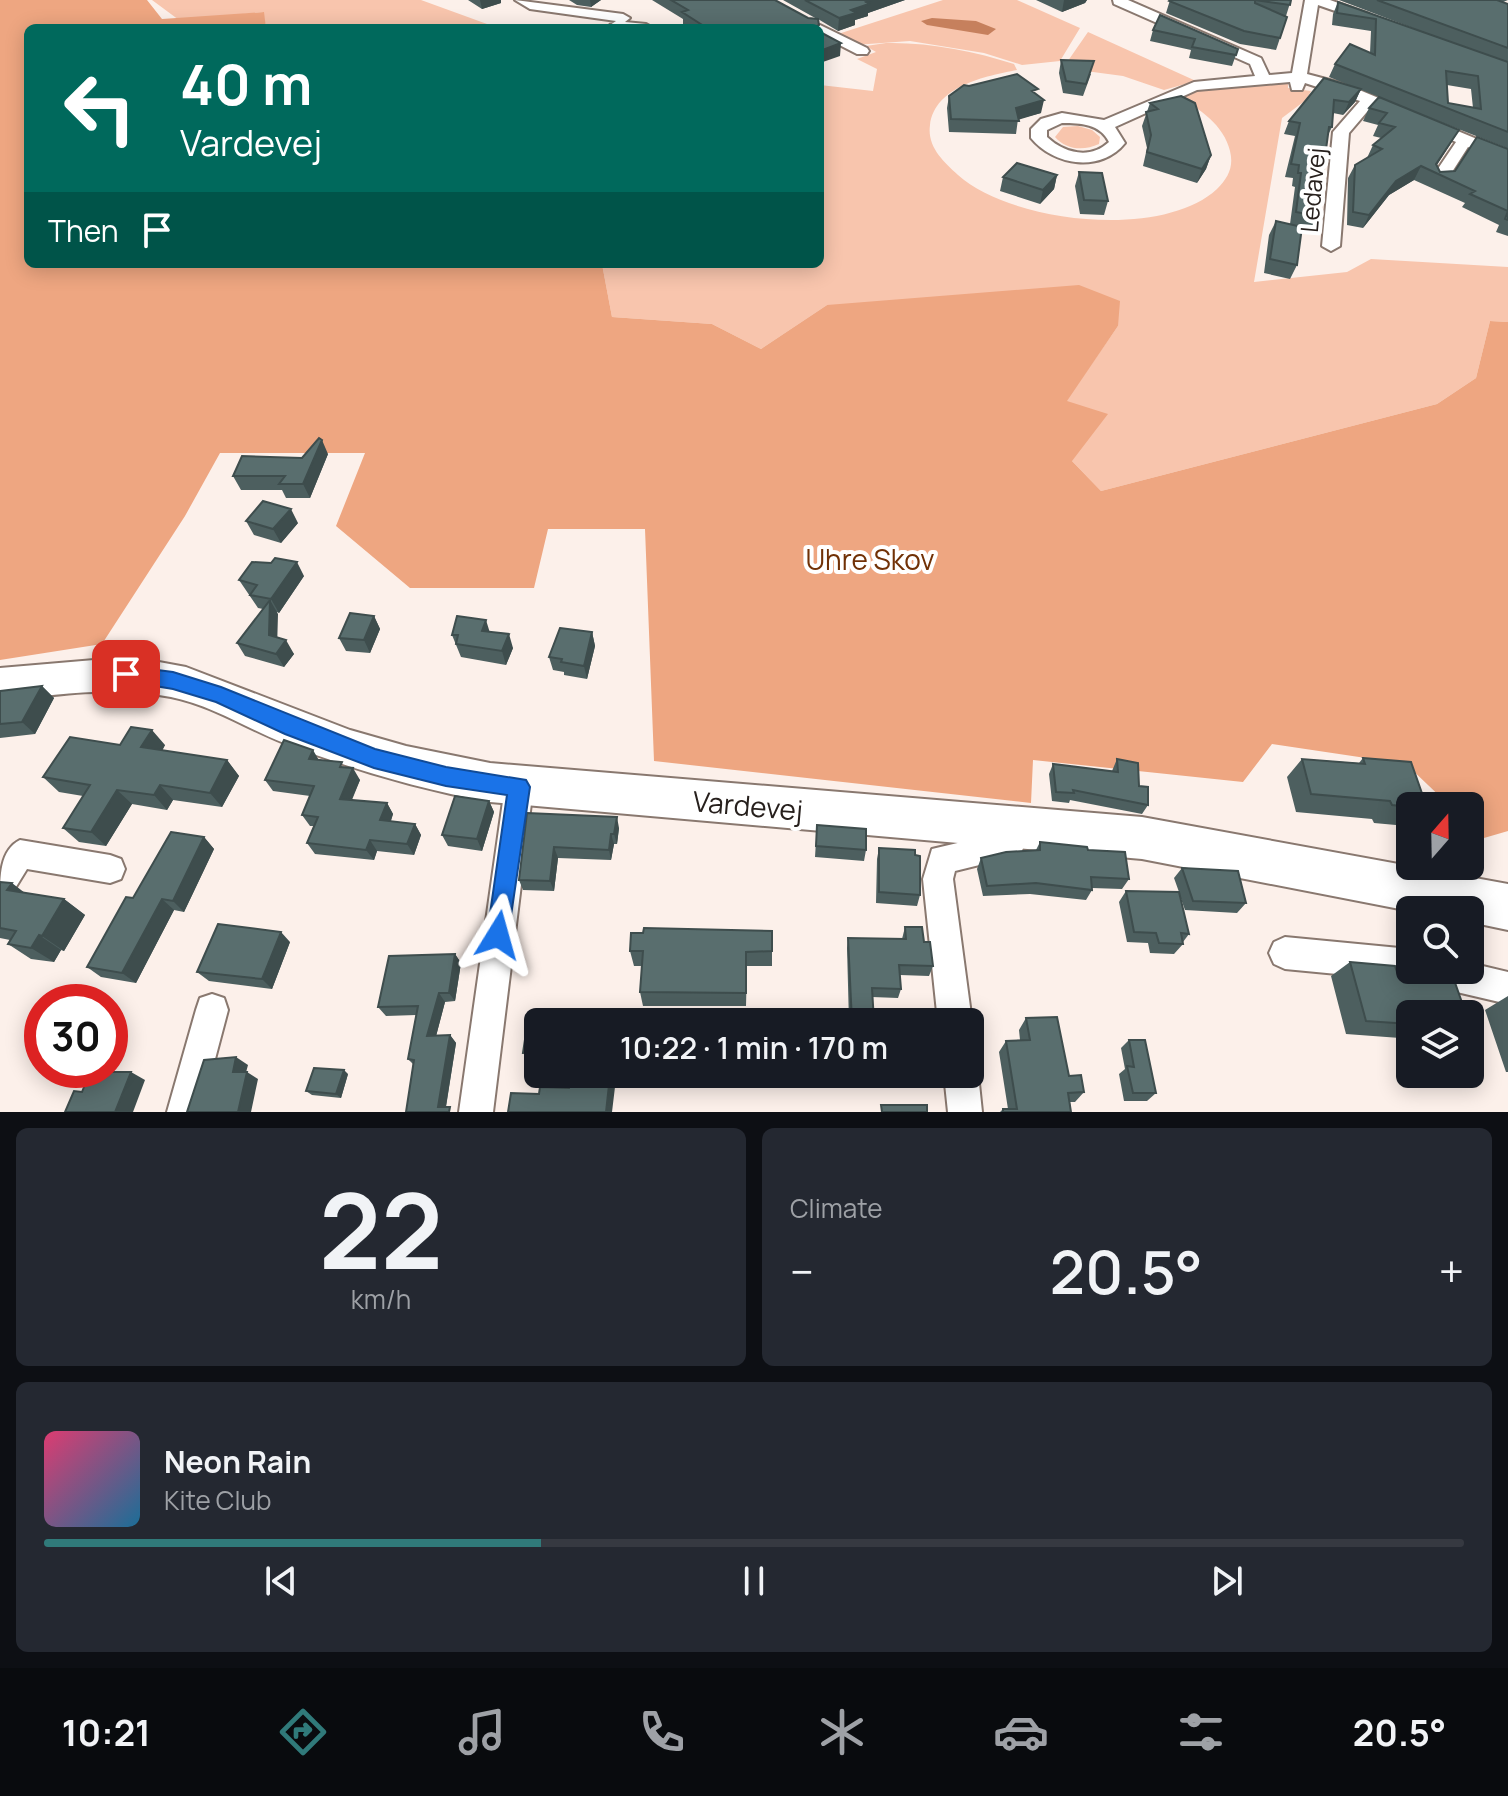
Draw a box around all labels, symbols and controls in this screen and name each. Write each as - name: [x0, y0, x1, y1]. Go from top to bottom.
- text: 40 m: [180, 45, 312, 122]
- icon: left: [48, 56, 152, 160]
- text: Vardevej: [180, 118, 322, 167]
- street label: Ledavej: [1292, 146, 1332, 234]
- icon: arrive: [135, 208, 179, 252]
- text: Then: [48, 210, 119, 251]
- park label: Uhre Skov: [805, 540, 935, 578]
- pin: [92, 640, 160, 708]
- icon: arrive: [104, 652, 148, 696]
- street label: Vardevej: [691, 781, 805, 829]
- north arrow: [1396, 792, 1484, 880]
- map controls: [1396, 792, 1484, 1088]
- position arrow: [456, 893, 540, 977]
- button: search: [1396, 896, 1484, 984]
- speed limit sign: 30: [24, 984, 128, 1088]
- button: layers: [1396, 1000, 1484, 1088]
- text: 10:22 · 1 min · 170 m: [620, 1027, 888, 1068]
- text: 22: [319, 1158, 443, 1300]
- text: Climate: [790, 1190, 882, 1226]
- text: 20.5°: [1050, 1230, 1203, 1312]
- text: −: [790, 1241, 814, 1301]
- text: +: [1439, 1241, 1464, 1301]
- text: km/h: [351, 1281, 411, 1317]
- text: Neon Rain: [164, 1441, 311, 1482]
- text: Kite Club: [164, 1482, 271, 1518]
- icon: previous: [259, 1559, 303, 1603]
- icon: pause: [732, 1559, 776, 1603]
- icon: next: [1205, 1559, 1249, 1603]
- icon: directions: [275, 1704, 331, 1760]
- icon: music: [454, 1704, 510, 1760]
- icon: phone: [634, 1704, 690, 1760]
- icon: climate: [814, 1704, 870, 1760]
- icon: car: [993, 1704, 1049, 1760]
- icon: filters: [1173, 1704, 1229, 1760]
- text: 10:21: [62, 1708, 151, 1757]
- text: 20.5°: [1353, 1708, 1446, 1757]

